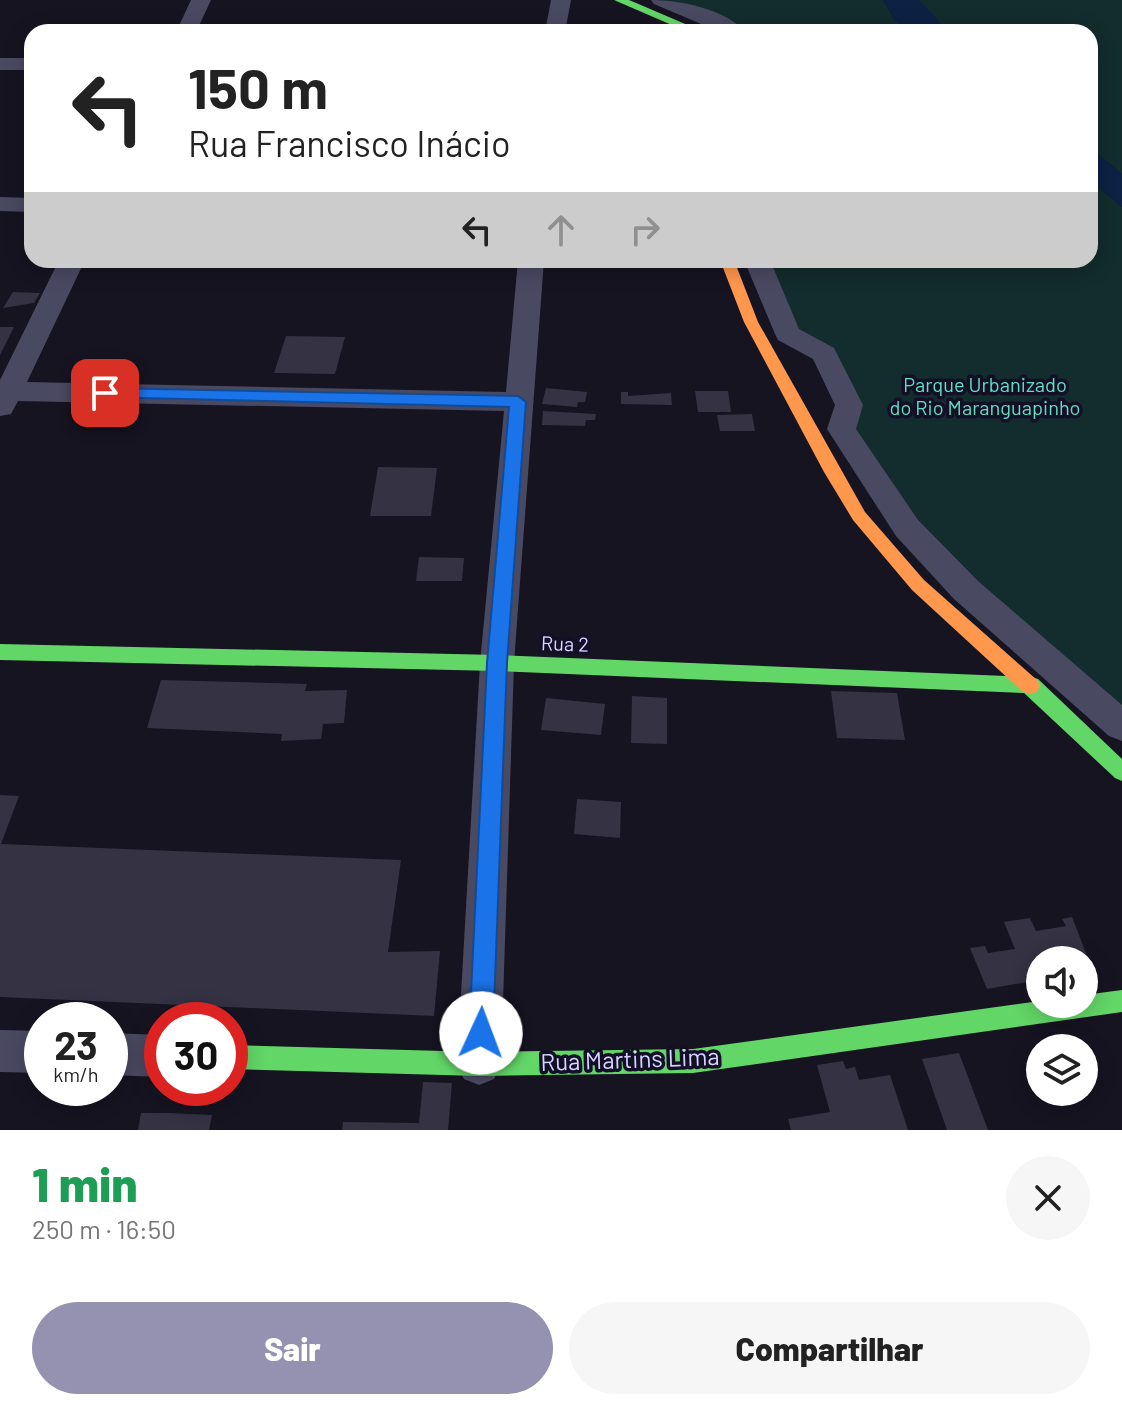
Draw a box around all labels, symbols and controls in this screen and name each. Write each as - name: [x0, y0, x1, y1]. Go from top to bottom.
- text: 150 m: [188, 53, 328, 120]
- icon: left: [56, 56, 160, 160]
- text: Rua Francisco Inácio: [188, 121, 511, 164]
- icon: left: [455, 208, 499, 252]
- icon: ahead: [539, 208, 583, 252]
- icon: right: [623, 208, 667, 252]
- pin: [71, 359, 139, 427]
- icon: arrive: [83, 371, 127, 415]
- park label: Parque Urbanizado do Rio Maranguapinho: [890, 372, 1080, 419]
- street label: Rua 2: [541, 630, 589, 656]
- map controls: [1026, 946, 1098, 1106]
- button: sound: [1026, 946, 1098, 1018]
- position arrow: [439, 991, 523, 1075]
- speed limit sign: 30: [144, 1002, 248, 1106]
- text: 23: [54, 1020, 98, 1068]
- button: layers: [1026, 1034, 1098, 1106]
- street label: Rua Martins Lima: [540, 1041, 720, 1076]
- text: km/h: [53, 1062, 99, 1086]
- text: 1 min: [32, 1154, 138, 1212]
- button: close: [1006, 1156, 1090, 1240]
- text: 250 m · 16:50: [32, 1213, 176, 1244]
- button: Sair: [32, 1302, 553, 1394]
- button: Compartilhar: [569, 1302, 1090, 1394]

